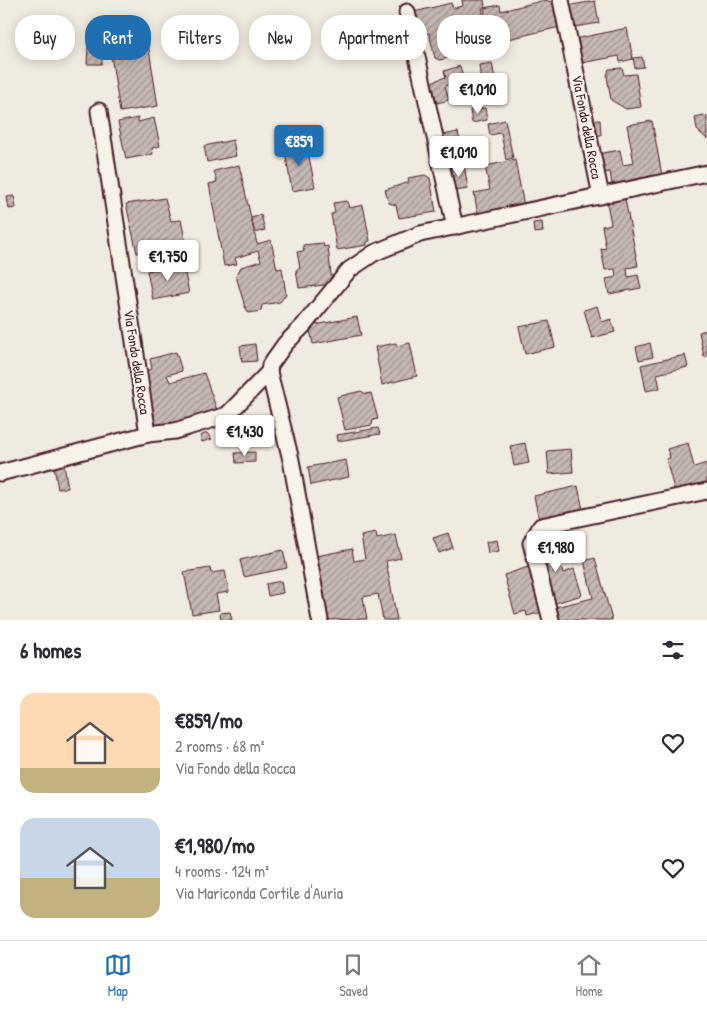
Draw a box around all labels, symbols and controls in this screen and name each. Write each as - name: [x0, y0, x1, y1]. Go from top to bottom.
- chip: Buy: [15, 15, 75, 60]
- chip: Rent: [85, 15, 151, 60]
- chip: Filters: [161, 15, 239, 60]
- chip: New: [249, 15, 311, 60]
- chip: Apartment: [321, 15, 427, 60]
- chip: House: [437, 15, 510, 60]
- pin: €1,010: [437, 72, 519, 115]
- street label: Via Fondo della Rocca: [568, 73, 607, 181]
- text: €1,010: [460, 78, 496, 100]
- pin: €859: [269, 124, 329, 167]
- text: €859: [285, 130, 313, 152]
- pin: €1,010: [418, 136, 500, 178]
- text: €1,010: [441, 141, 477, 163]
- pin: €1,750: [127, 240, 209, 282]
- text: €1,750: [149, 245, 187, 267]
- street label: Via Fondo della Rocca: [120, 308, 155, 416]
- pin: €1,430: [204, 414, 286, 457]
- text: €1,430: [226, 420, 264, 442]
- pin: €1,980: [515, 530, 597, 573]
- text: €1,980: [538, 536, 574, 558]
- text: 6 homes: [20, 636, 81, 665]
- icon: filters: [659, 636, 687, 664]
- text: €859/mo: [175, 706, 242, 735]
- icon: home: [60, 713, 120, 773]
- icon: heart: [659, 729, 687, 757]
- text: 2 rooms · 68 m²: [175, 735, 264, 757]
- text: Via Fondo della Rocca: [175, 757, 295, 779]
- text: €1,980/mo: [175, 831, 255, 860]
- icon: home: [60, 838, 120, 898]
- icon: heart: [659, 854, 687, 882]
- text: 4 rooms · 124 m²: [175, 860, 269, 882]
- text: Via Mariconda Cortile d'Auria: [175, 882, 343, 904]
- tab: Map: [104, 951, 132, 1000]
- tab: Saved: [339, 951, 368, 1000]
- tab: Home: [575, 951, 603, 1000]

